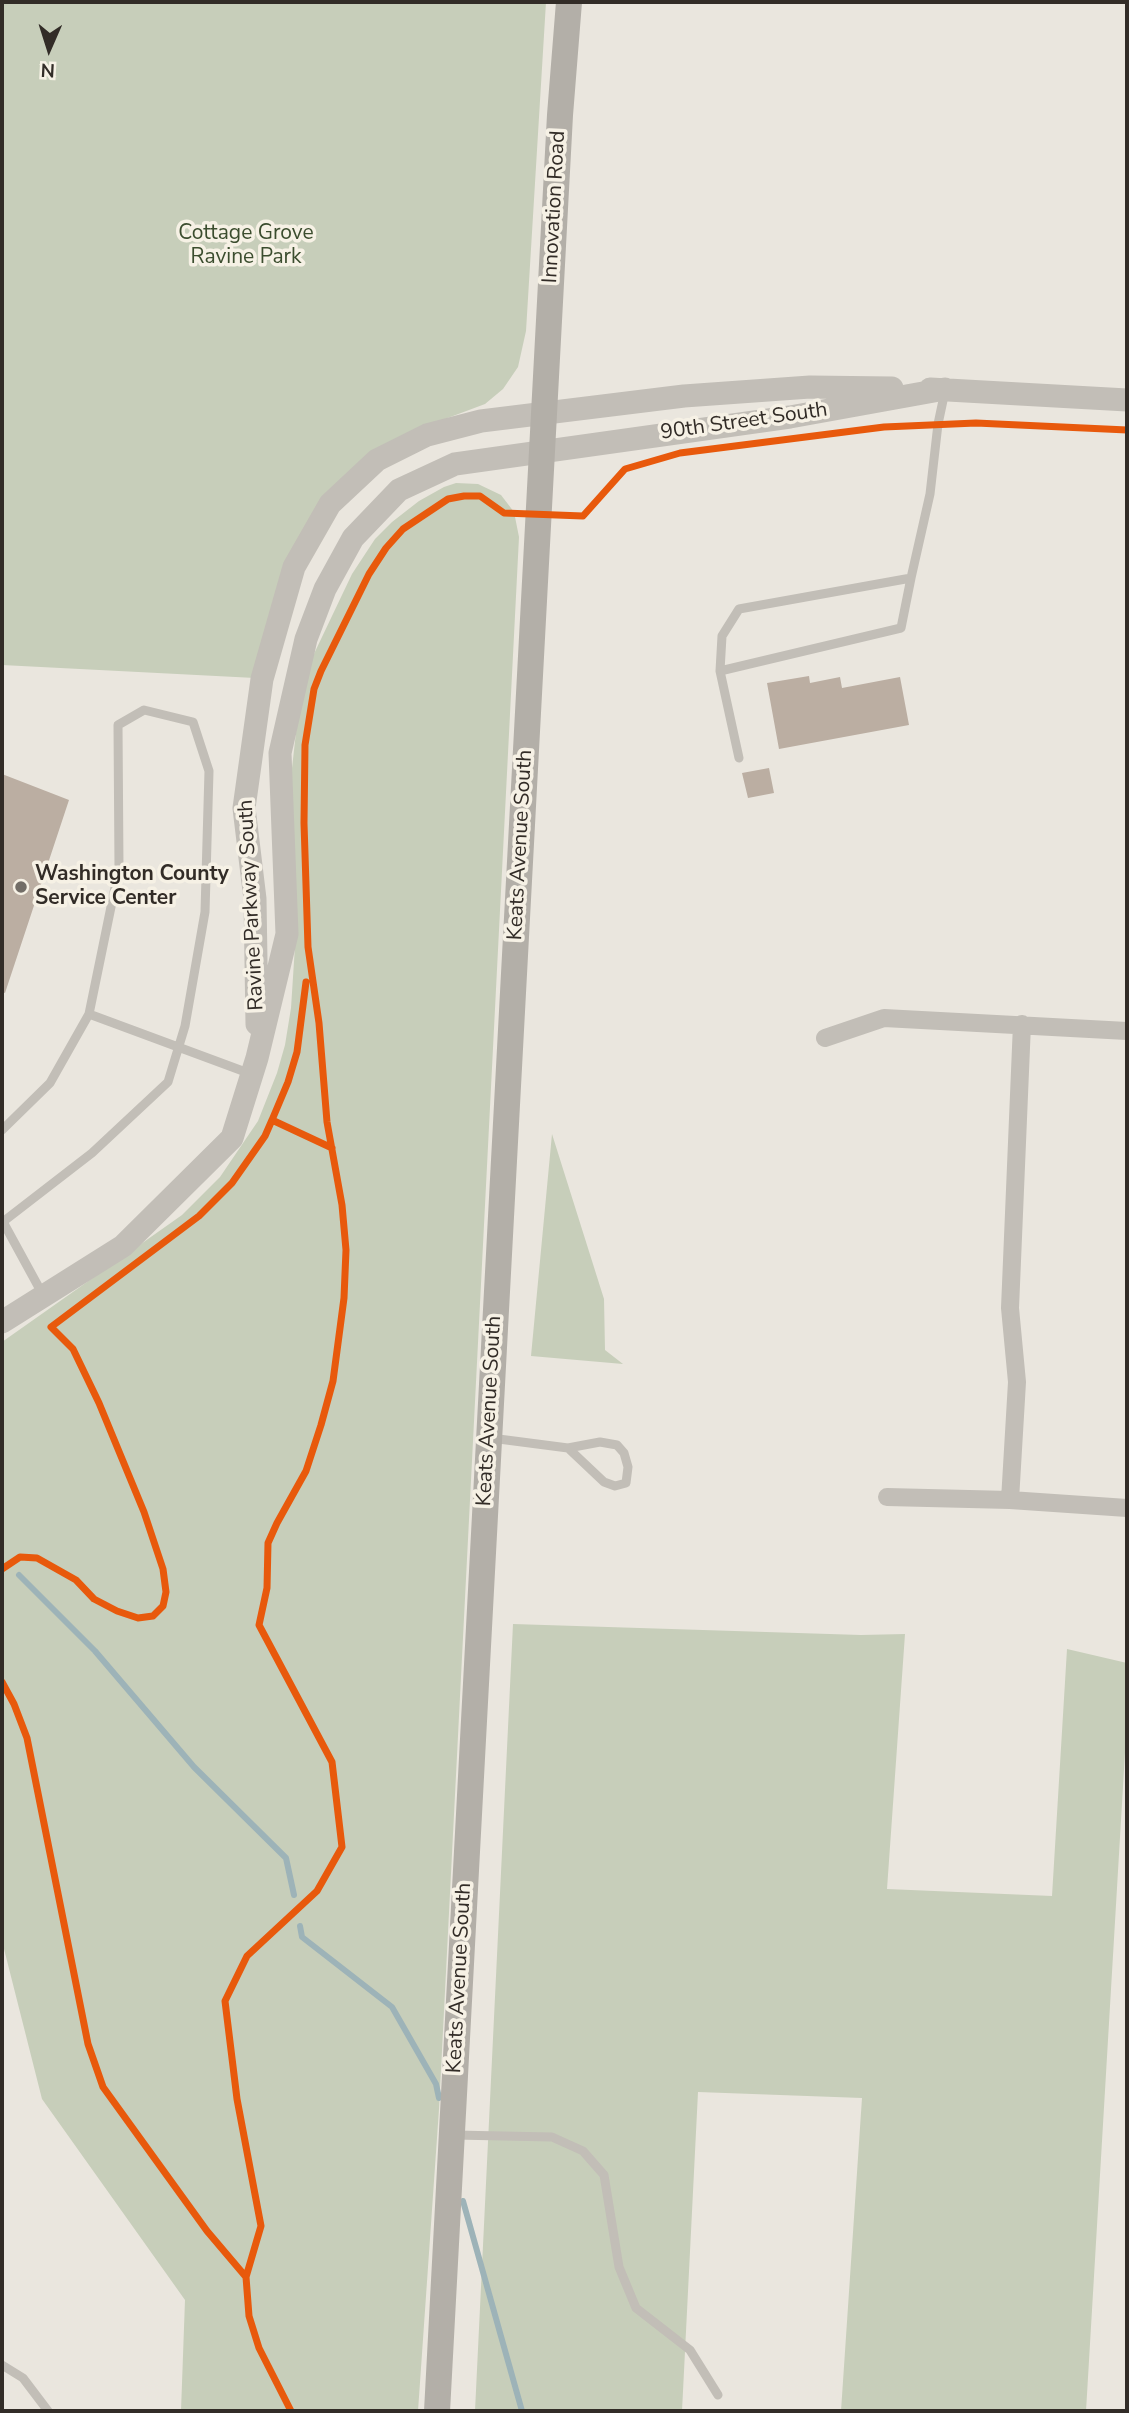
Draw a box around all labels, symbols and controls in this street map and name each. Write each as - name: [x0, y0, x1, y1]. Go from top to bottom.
- north arrow: [14, 14, 84, 84]
- text: N: [40, 57, 56, 83]
- street label: Innovation Road: [538, 130, 572, 284]
- park label: Cottage Grove Ravine Park: [178, 221, 314, 271]
- street label: 90th Street South: [659, 398, 829, 446]
- street label: Keats Avenue South: [503, 749, 539, 941]
- street label: Ravine Parkway South: [234, 799, 270, 1011]
- place label: Washington County Service Center: [35, 862, 229, 912]
- marker: Washington County Service Center: [13, 879, 29, 895]
- street label: Keats Avenue South: [472, 1315, 508, 1507]
- street label: Keats Avenue South: [442, 1882, 478, 2074]

